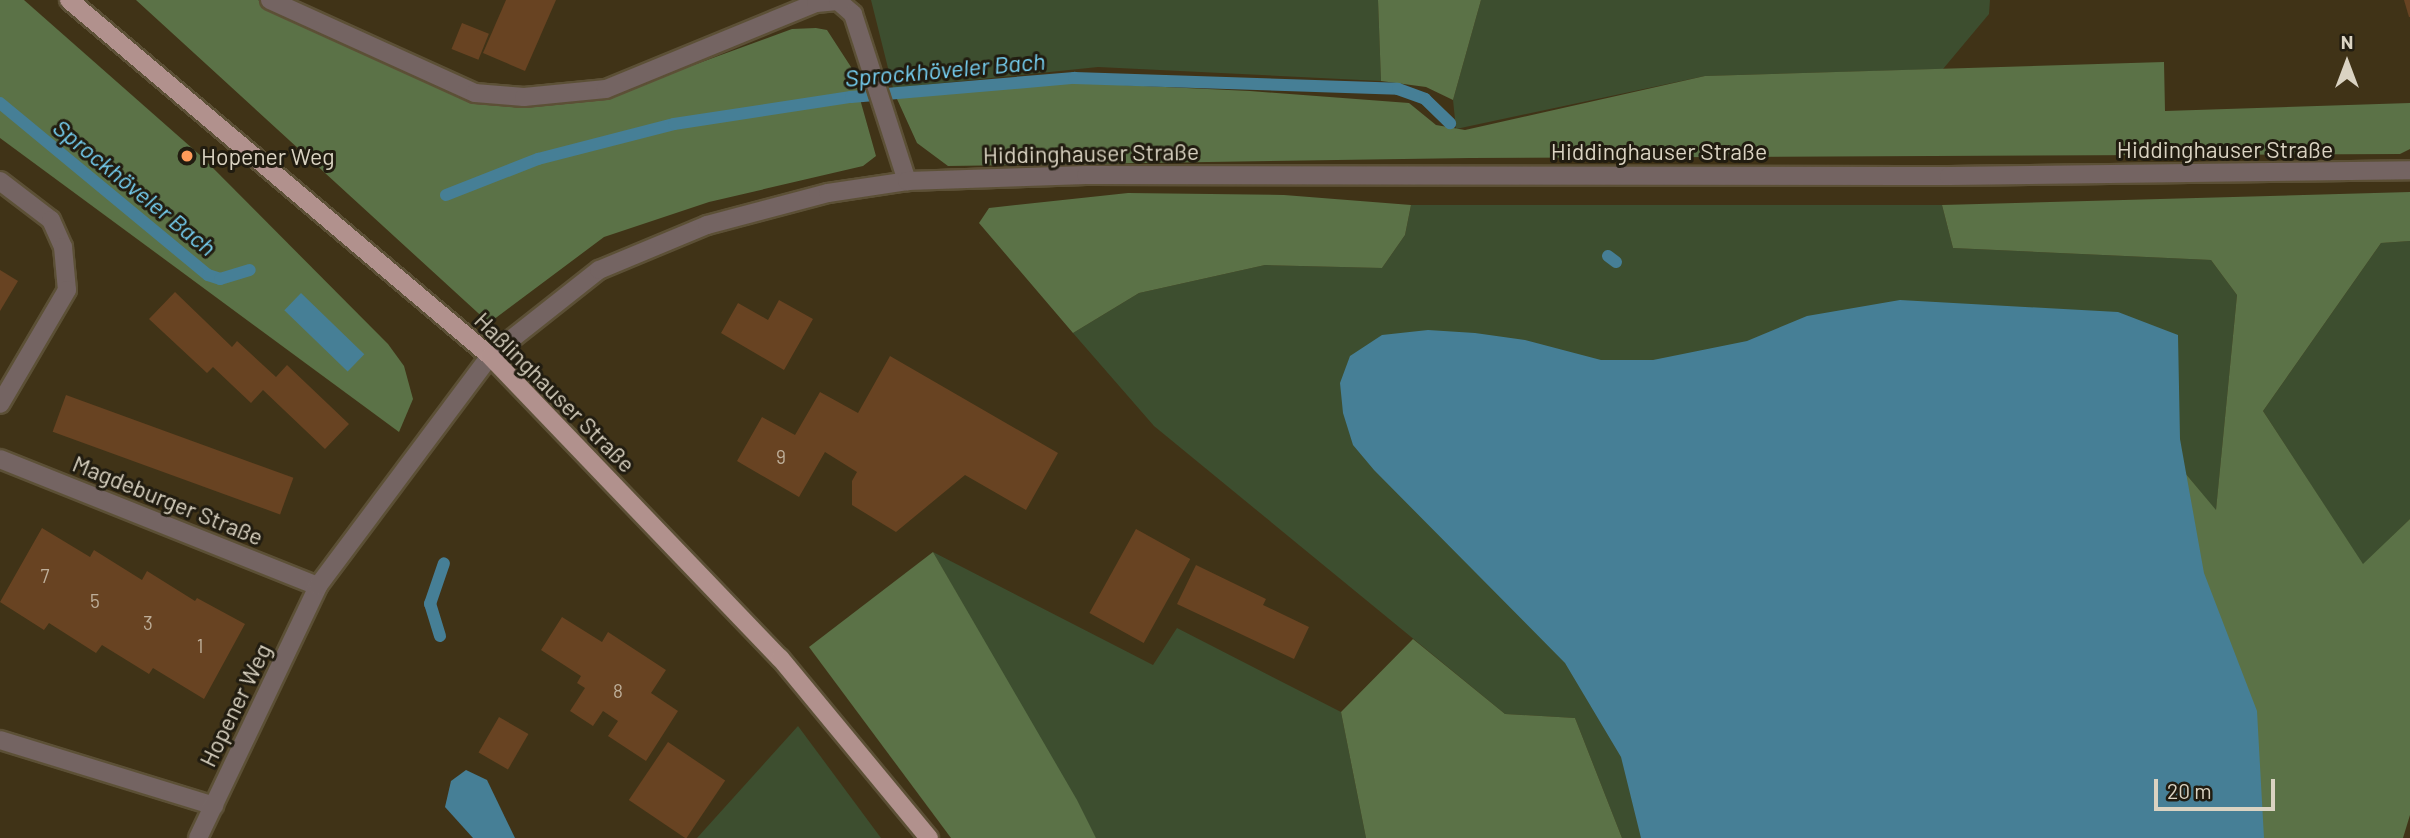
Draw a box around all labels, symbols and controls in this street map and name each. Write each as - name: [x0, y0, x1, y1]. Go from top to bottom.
- north arrow: [2312, 28, 2382, 98]
- text: N: [2341, 30, 2353, 53]
- water label: Sprockhöveler Bach: [844, 46, 1046, 92]
- water label: Sprockhöveler Bach: [48, 113, 222, 261]
- street label: Hiddinghauser Straße: [2117, 135, 2333, 163]
- street label: Hiddinghauser Straße: [983, 137, 1199, 169]
- street label: Hiddinghauser Straße: [1551, 137, 1767, 165]
- place label: Hopener Weg: [201, 142, 334, 170]
- marker: Hopener Weg: [179, 148, 195, 164]
- street label: Haßlinghauser Straße: [469, 306, 641, 478]
- house number: 9: [776, 446, 786, 468]
- street label: Magdeburger Straße: [69, 449, 267, 551]
- house number: 7: [41, 565, 49, 587]
- house number: 5: [90, 590, 100, 612]
- house number: 3: [143, 612, 153, 634]
- house number: 1: [197, 635, 203, 657]
- street label: Hopener Weg: [193, 639, 277, 771]
- house number: 8: [613, 680, 623, 702]
- scale bar: [2158, 764, 2279, 808]
- text: 20 m: [2167, 778, 2212, 803]

